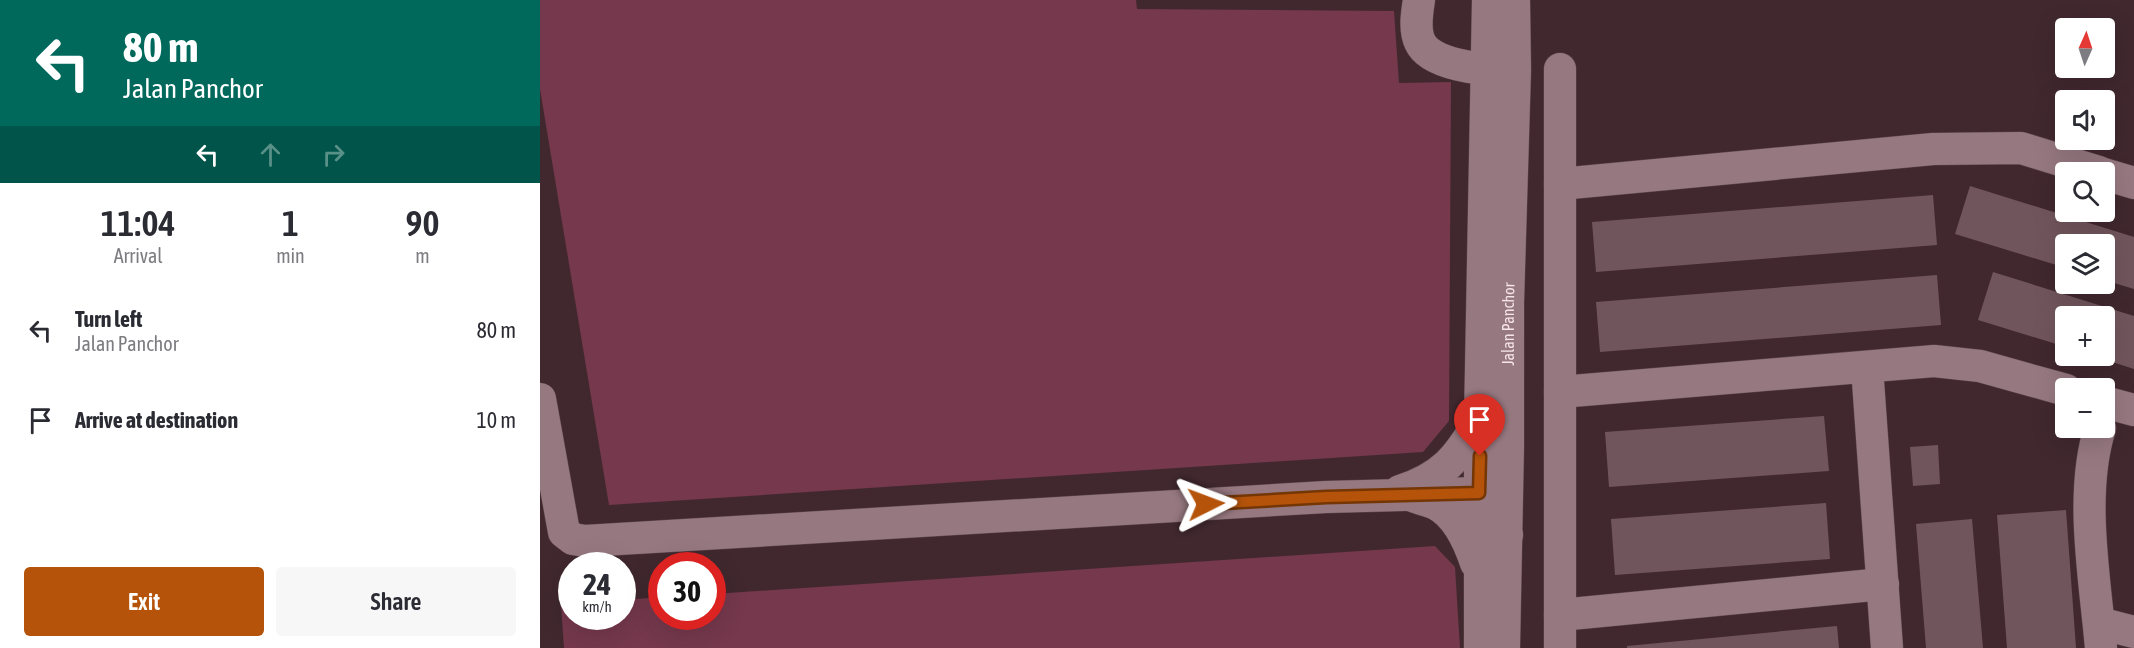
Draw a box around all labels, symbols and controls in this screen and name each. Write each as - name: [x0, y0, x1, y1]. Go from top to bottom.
- north arrow: [2055, 18, 2115, 78]
- map controls: [2055, 18, 2115, 438]
- text: 80 m: [123, 23, 198, 71]
- icon: left: [24, 24, 102, 102]
- text: Jalan Panchor: [123, 73, 263, 104]
- button: sound: [2055, 90, 2115, 150]
- icon: left: [191, 138, 224, 171]
- icon: ahead: [254, 138, 287, 171]
- icon: right: [317, 138, 350, 171]
- button: search: [2055, 162, 2115, 222]
- text: 11:04: [101, 202, 175, 244]
- text: 1: [282, 202, 299, 244]
- text: 90: [405, 202, 439, 244]
- button: layers: [2055, 234, 2115, 294]
- text: Arrival: [114, 244, 162, 267]
- text: min: [276, 244, 305, 267]
- text: m: [415, 244, 430, 267]
- street label: Jalan Panchor: [1499, 282, 1518, 366]
- text: Turn left: [75, 306, 142, 332]
- button: +: [2055, 306, 2115, 366]
- icon: left: [24, 314, 57, 347]
- text: 80 m: [476, 317, 516, 343]
- text: Jalan Panchor: [75, 332, 179, 355]
- button: −: [2055, 378, 2115, 438]
- pin: [1454, 394, 1505, 456]
- icon: arrive: [1463, 403, 1496, 436]
- icon: arrive: [24, 404, 57, 437]
- text: Arrive at destination: [75, 407, 238, 433]
- text: 10 m: [476, 407, 516, 433]
- position arrow: [1174, 472, 1238, 536]
- speed limit sign: 30: [648, 552, 726, 630]
- button: Exit: [24, 567, 264, 636]
- button: Share: [276, 567, 516, 636]
- text: 24: [583, 567, 611, 601]
- text: km/h: [582, 598, 612, 615]

